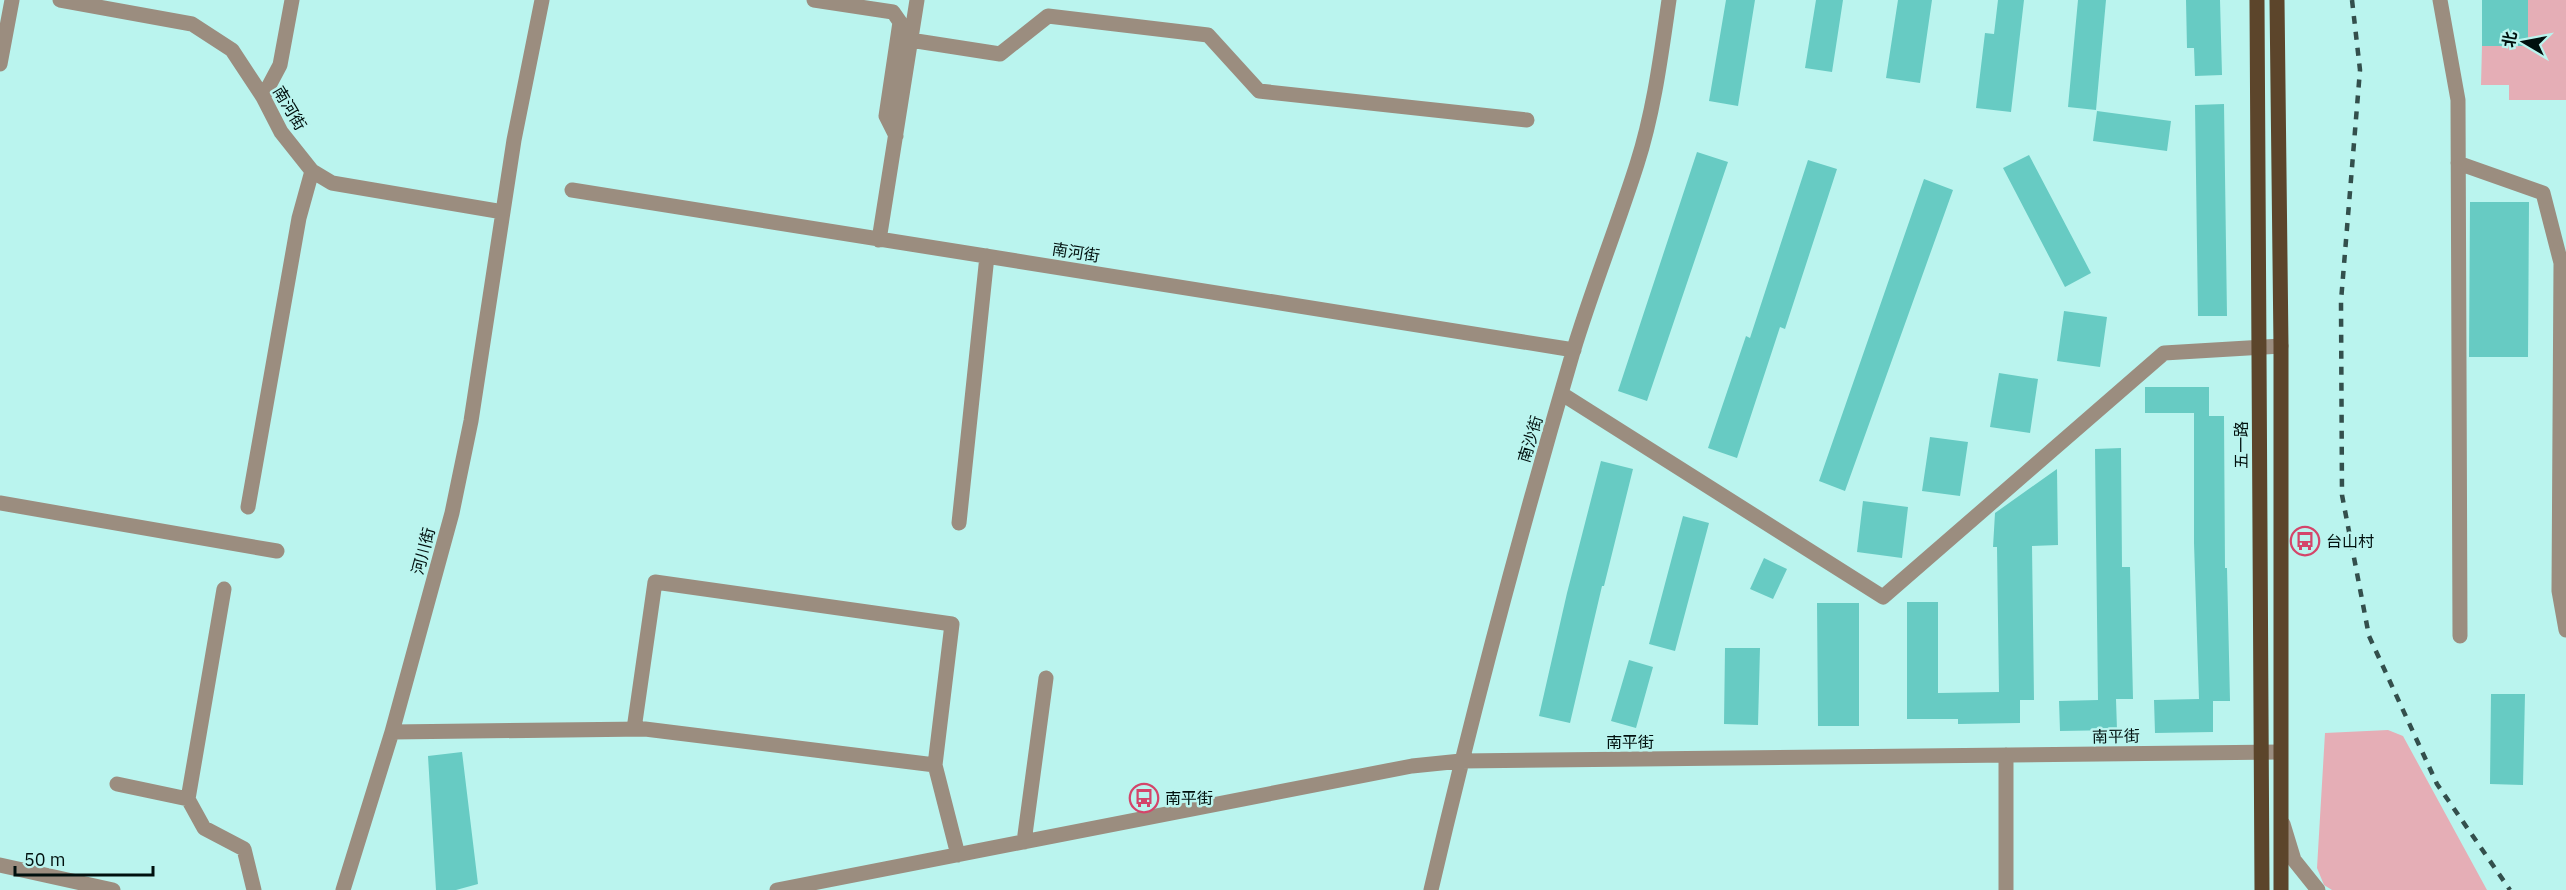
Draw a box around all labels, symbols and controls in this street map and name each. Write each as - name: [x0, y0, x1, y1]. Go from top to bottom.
- north arrow: [2494, 12, 2554, 72]
- text: 北: [2498, 30, 2520, 49]
- street label: 南河街: [269, 82, 311, 134]
- street label: 南河街: [1051, 238, 1101, 266]
- street label: 南沙街: [1513, 413, 1547, 465]
- street label: 五一路: [2231, 421, 2251, 469]
- street label: 河川街: [407, 525, 439, 577]
- bus stop icon: 台山村: [2289, 525, 2321, 557]
- place label: 台山村: [2326, 531, 2374, 551]
- street label: 南平街: [2092, 726, 2140, 746]
- street label: 南平街: [1606, 732, 1654, 752]
- bus stop icon: 南平街: [1128, 782, 1160, 814]
- place label: 南平街: [1165, 788, 1213, 808]
- scale bar: [15, 839, 153, 877]
- text: 50 m: [24, 848, 66, 871]

